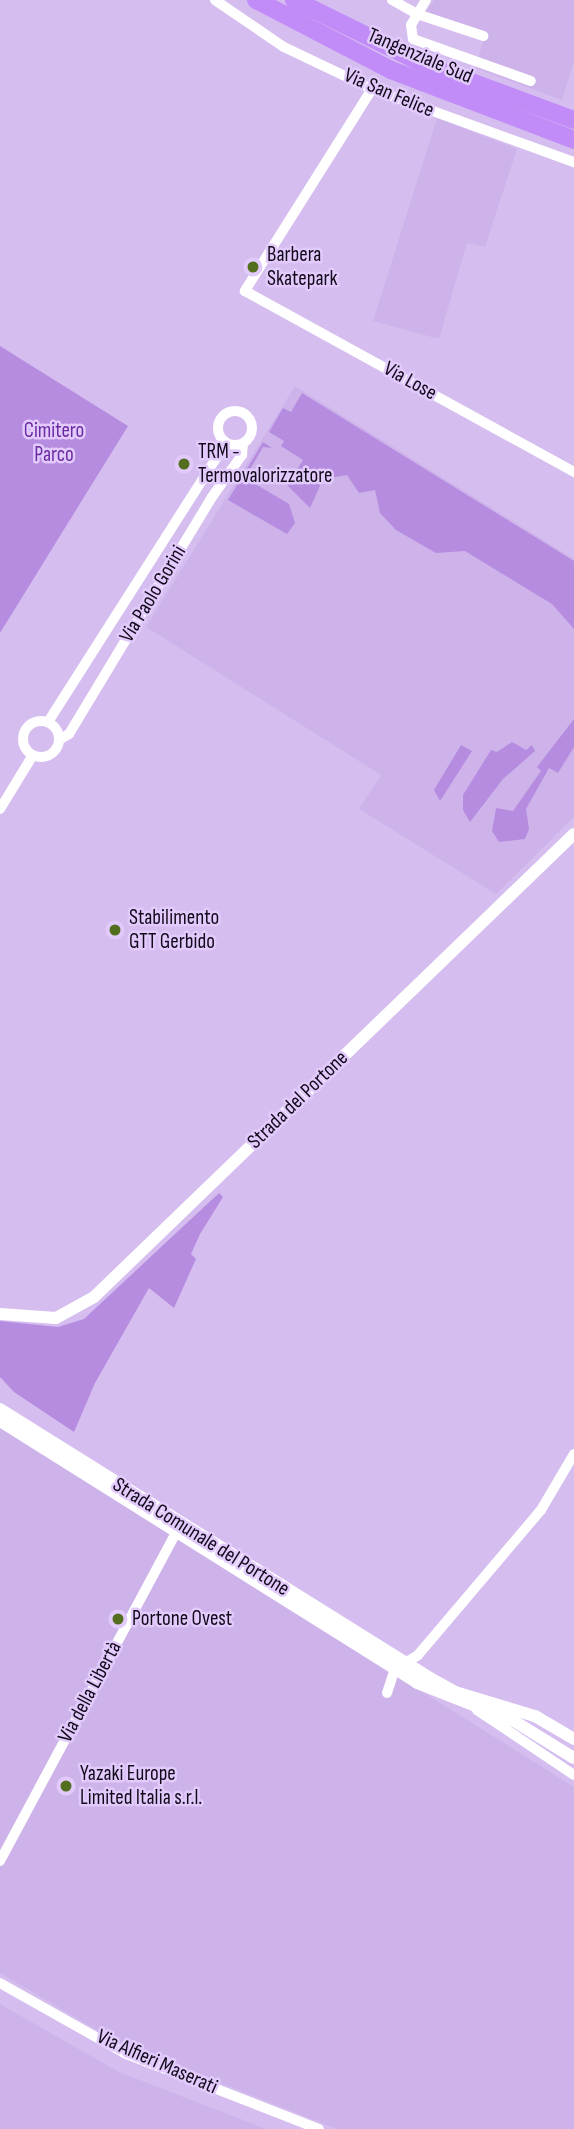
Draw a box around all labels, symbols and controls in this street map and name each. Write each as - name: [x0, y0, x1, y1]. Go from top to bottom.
- street label: Tangenziale Sud: [364, 23, 476, 89]
- street label: Via San Felice: [340, 63, 438, 123]
- place label: Barbera Skatepark: [267, 242, 338, 292]
- marker: Barbera Skatepark: [245, 259, 261, 275]
- street label: Via Lose: [379, 356, 441, 406]
- park label: Cimitero Parco: [24, 418, 84, 468]
- place label: TRM - Termovalorizzatore: [198, 439, 332, 489]
- marker: TRM - Termovalorizzatore: [176, 456, 192, 472]
- street label: Via Paolo Gorini: [114, 541, 192, 647]
- place label: Stabilimento GTT Gerbido: [129, 905, 219, 955]
- marker: Stabilimento GTT Gerbido: [107, 922, 123, 938]
- street label: Strada del Portone: [242, 1046, 354, 1154]
- street label: Strada Comunale del Portone: [108, 1472, 294, 1602]
- place label: Portone Ovest: [132, 1606, 232, 1632]
- marker: Portone Ovest: [110, 1611, 126, 1627]
- street label: Via della Libertà: [53, 1637, 127, 1747]
- place label: Yazaki Europe Limited Italia s.r.l.: [80, 1761, 202, 1811]
- marker: Yazaki Europe Limited Italia s.r.l.: [58, 1778, 74, 1794]
- street label: Via Alfieri Maserati: [93, 2024, 221, 2100]

